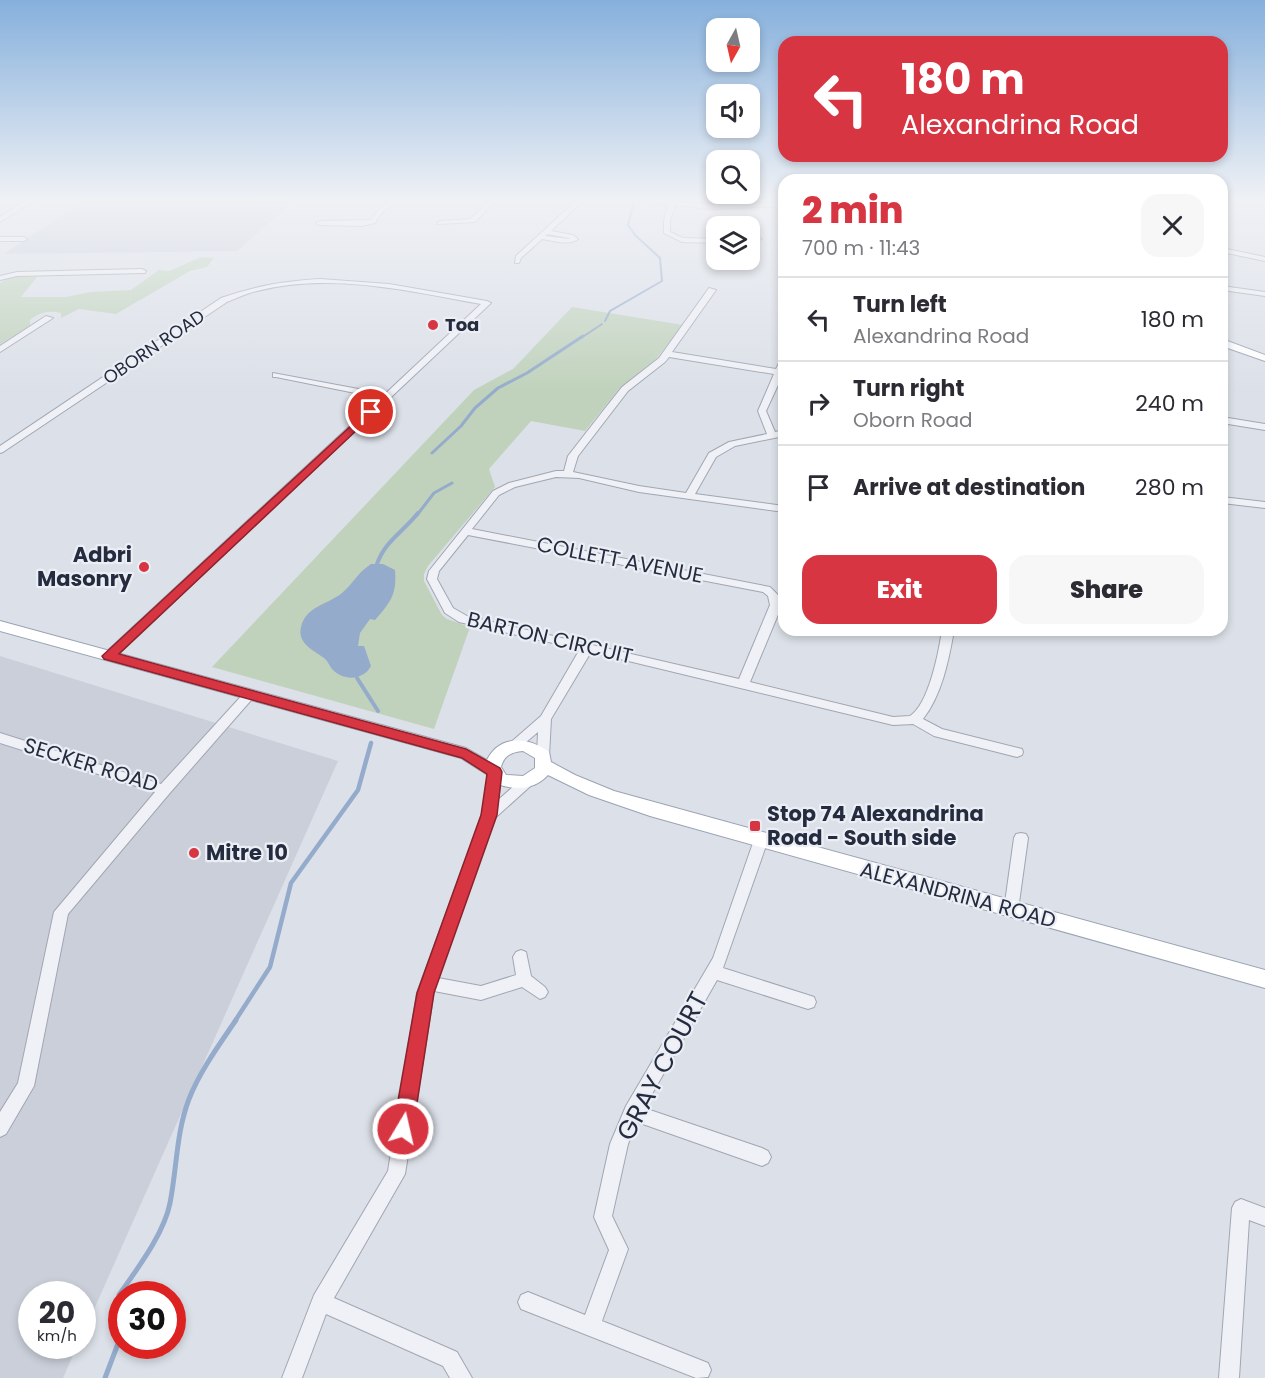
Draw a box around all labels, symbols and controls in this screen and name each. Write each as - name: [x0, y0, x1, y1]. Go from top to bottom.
- north arrow: [706, 18, 760, 72]
- map controls: [706, 18, 760, 270]
- text: 180 m: [901, 50, 1025, 109]
- icon: left: [802, 60, 880, 138]
- button: sound: [706, 84, 760, 138]
- text: Alexandrina Road: [901, 106, 1139, 143]
- button: search: [706, 150, 760, 204]
- text: 2 min: [802, 185, 904, 236]
- button: close: [1141, 194, 1204, 257]
- button: layers: [706, 216, 760, 270]
- text: 700 m · 11:43: [802, 234, 920, 262]
- text: Turn left: [853, 289, 947, 320]
- street label: OBORN ROAD: [98, 303, 209, 390]
- icon: left: [802, 303, 835, 336]
- text: 180 m: [1141, 304, 1204, 335]
- place label: Toa: [445, 312, 479, 337]
- marker: Toa: [426, 318, 440, 332]
- text: Alexandrina Road: [853, 322, 1029, 350]
- text: Turn right: [853, 373, 964, 404]
- pin: [345, 386, 396, 437]
- icon: right: [802, 387, 835, 420]
- text: 240 m: [1135, 388, 1204, 419]
- icon: arrive: [354, 395, 387, 428]
- text: Oborn Road: [853, 406, 973, 434]
- icon: arrive: [802, 471, 835, 504]
- text: Arrive at destination: [853, 472, 1085, 503]
- text: 280 m: [1135, 472, 1204, 503]
- street label: COLLETT AVENUE: [534, 529, 706, 590]
- place label: Adbri Masonry: [37, 540, 133, 593]
- button: Exit: [802, 555, 997, 624]
- button: Share: [1009, 555, 1204, 624]
- marker: Adbri Masonry: [137, 560, 151, 574]
- street label: BARTON CIRCUIT: [464, 604, 636, 671]
- street label: SECKER ROAD: [20, 730, 162, 799]
- place label: Stop 74 Alexandrina Road - South side: [767, 799, 984, 852]
- marker: Stop 74 Alexandrina Road - South side: [748, 819, 762, 833]
- place label: Mitre 10: [206, 838, 288, 867]
- marker: Mitre 10: [187, 846, 201, 860]
- street label: ALEXANDRINA ROAD: [857, 854, 1059, 935]
- street label: GRAY COURT: [608, 985, 716, 1147]
- position arrow: [371, 1097, 435, 1161]
- speed limit sign: 30: [108, 1281, 186, 1359]
- text: 20: [39, 1291, 75, 1334]
- text: km/h: [37, 1325, 77, 1346]

